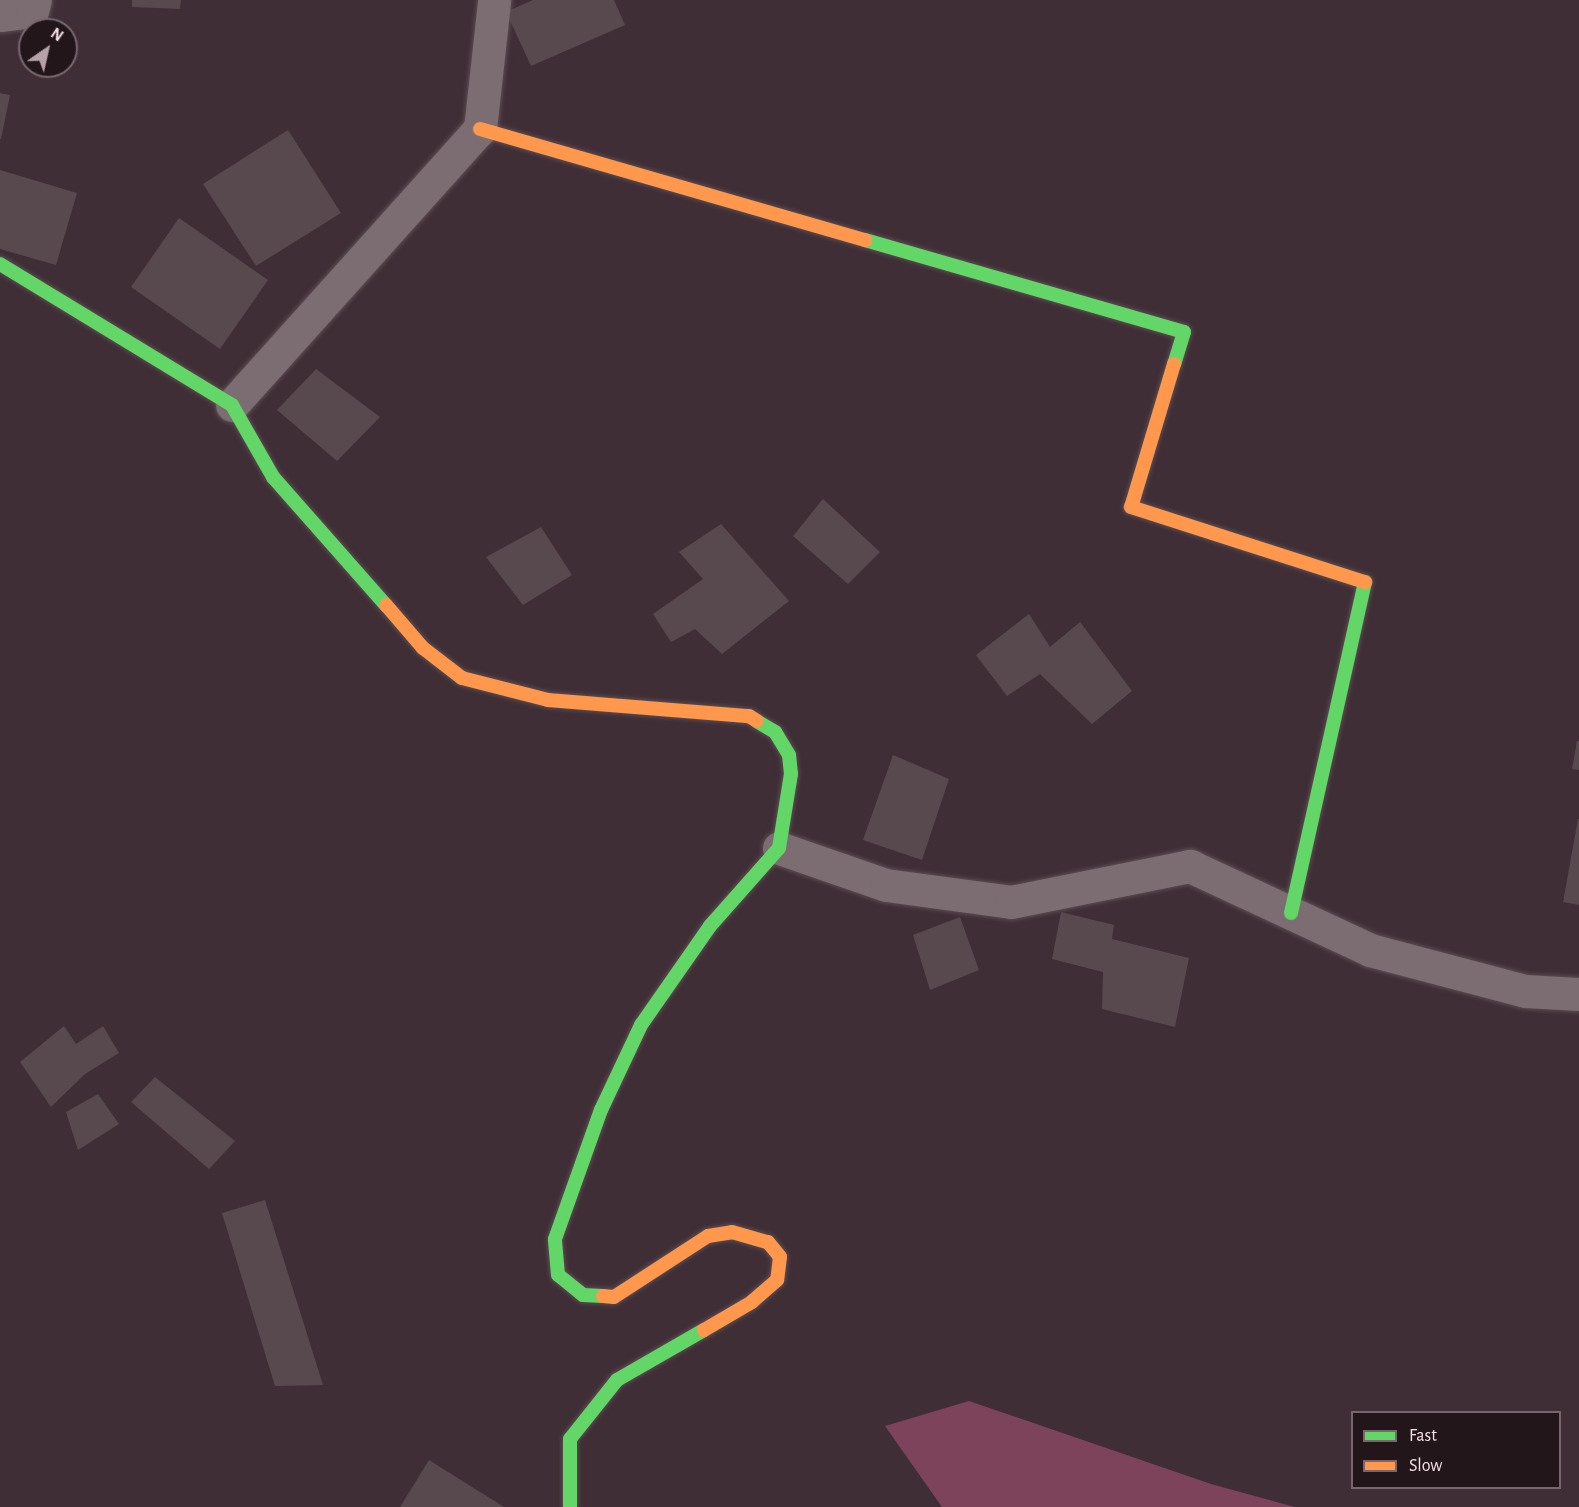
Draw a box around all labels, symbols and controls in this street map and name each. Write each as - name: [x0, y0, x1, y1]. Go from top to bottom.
- north arrow: [18, 18, 78, 78]
- text: N: [48, 25, 66, 44]
- legend: [1351, 1411, 1561, 1489]
- text: Fast: [1409, 1427, 1437, 1445]
- text: Slow: [1409, 1457, 1442, 1475]

